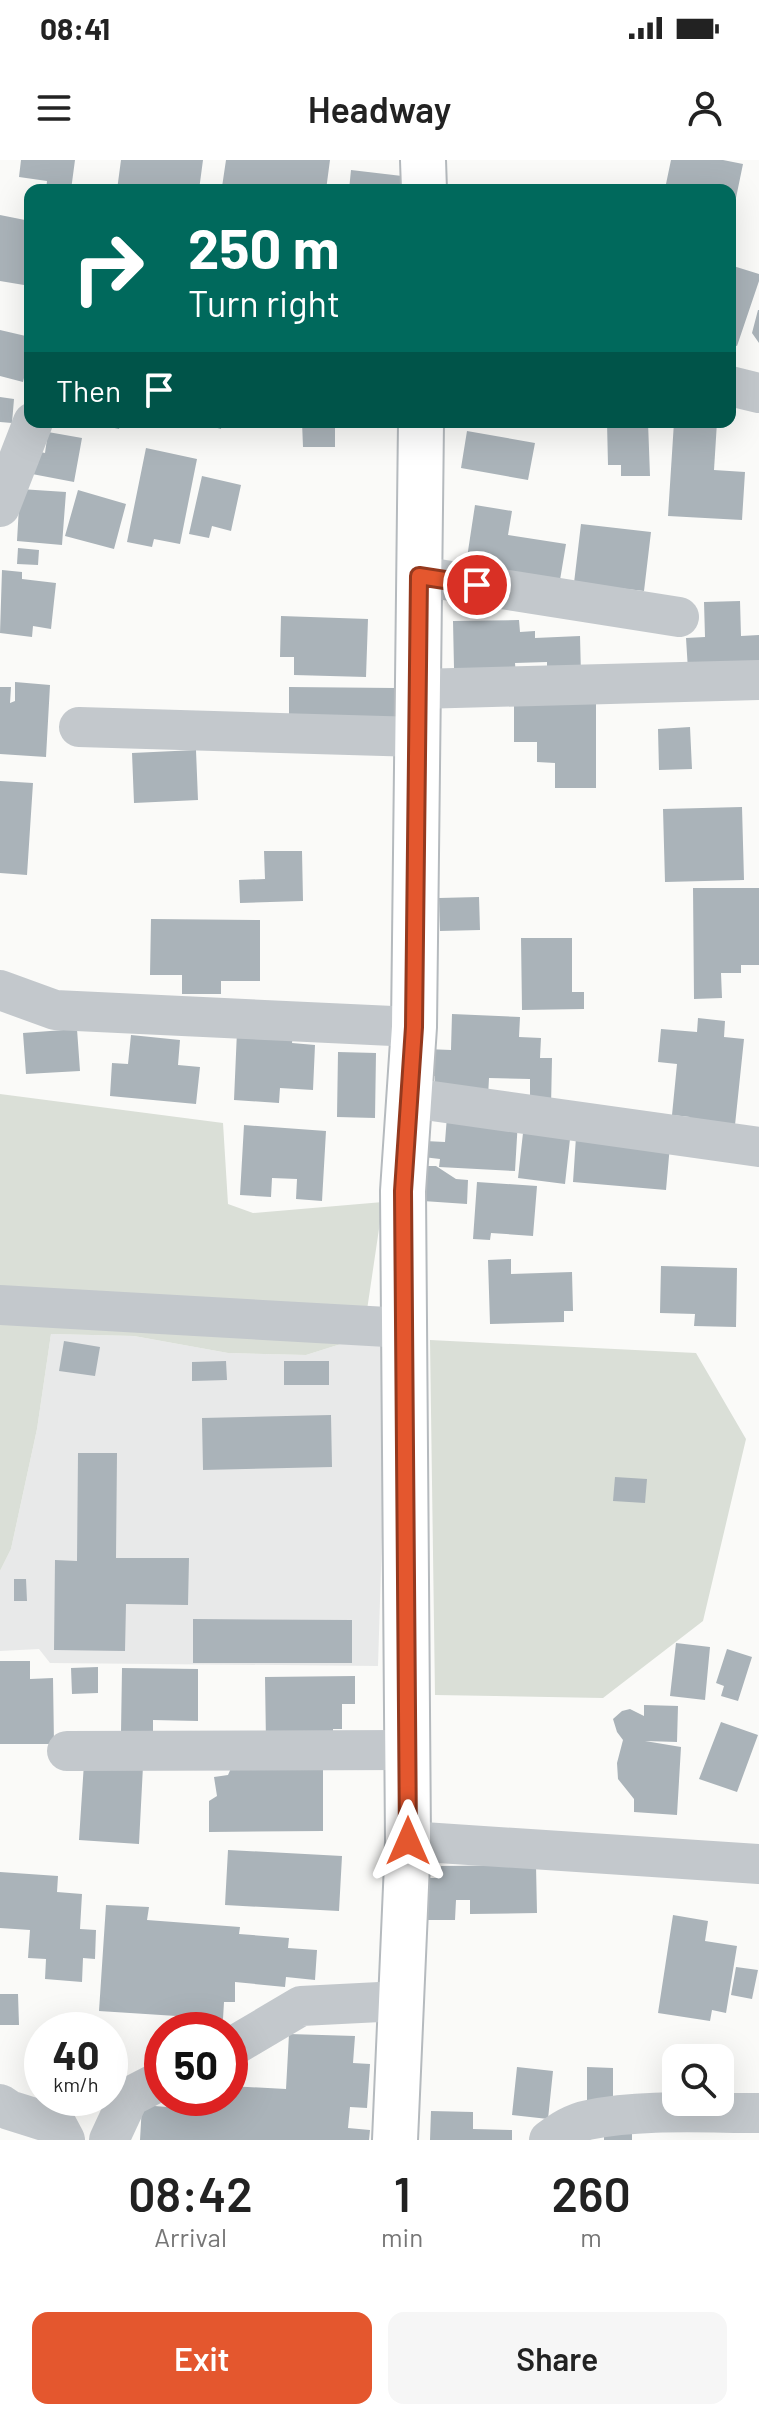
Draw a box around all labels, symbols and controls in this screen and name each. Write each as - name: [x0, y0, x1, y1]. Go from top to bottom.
- text: 08:41: [40, 10, 110, 46]
- icon: menu: [32, 86, 76, 130]
- icon: person: [683, 86, 727, 130]
- text: Headway: [308, 87, 451, 130]
- text: 250 m: [188, 213, 339, 280]
- icon: right: [56, 216, 160, 320]
- text: Turn right: [188, 281, 340, 324]
- icon: arrive: [137, 368, 181, 412]
- text: Then: [56, 372, 121, 408]
- pin: [443, 551, 511, 619]
- icon: arrive: [455, 563, 499, 607]
- position arrow: [366, 1799, 450, 1883]
- speed limit sign: 50: [144, 2012, 248, 2116]
- text: 40: [53, 2030, 100, 2078]
- map controls: [662, 2044, 734, 2116]
- button: search: [662, 2044, 734, 2116]
- text: km/h: [53, 2072, 99, 2096]
- text: 08:42: [128, 2164, 253, 2222]
- text: 1: [394, 2164, 411, 2222]
- text: 260: [552, 2164, 631, 2222]
- text: Arrival: [154, 2221, 227, 2252]
- text: min: [381, 2221, 423, 2252]
- text: m: [580, 2221, 602, 2252]
- button: Exit: [32, 2312, 372, 2404]
- button: Share: [388, 2312, 727, 2404]

